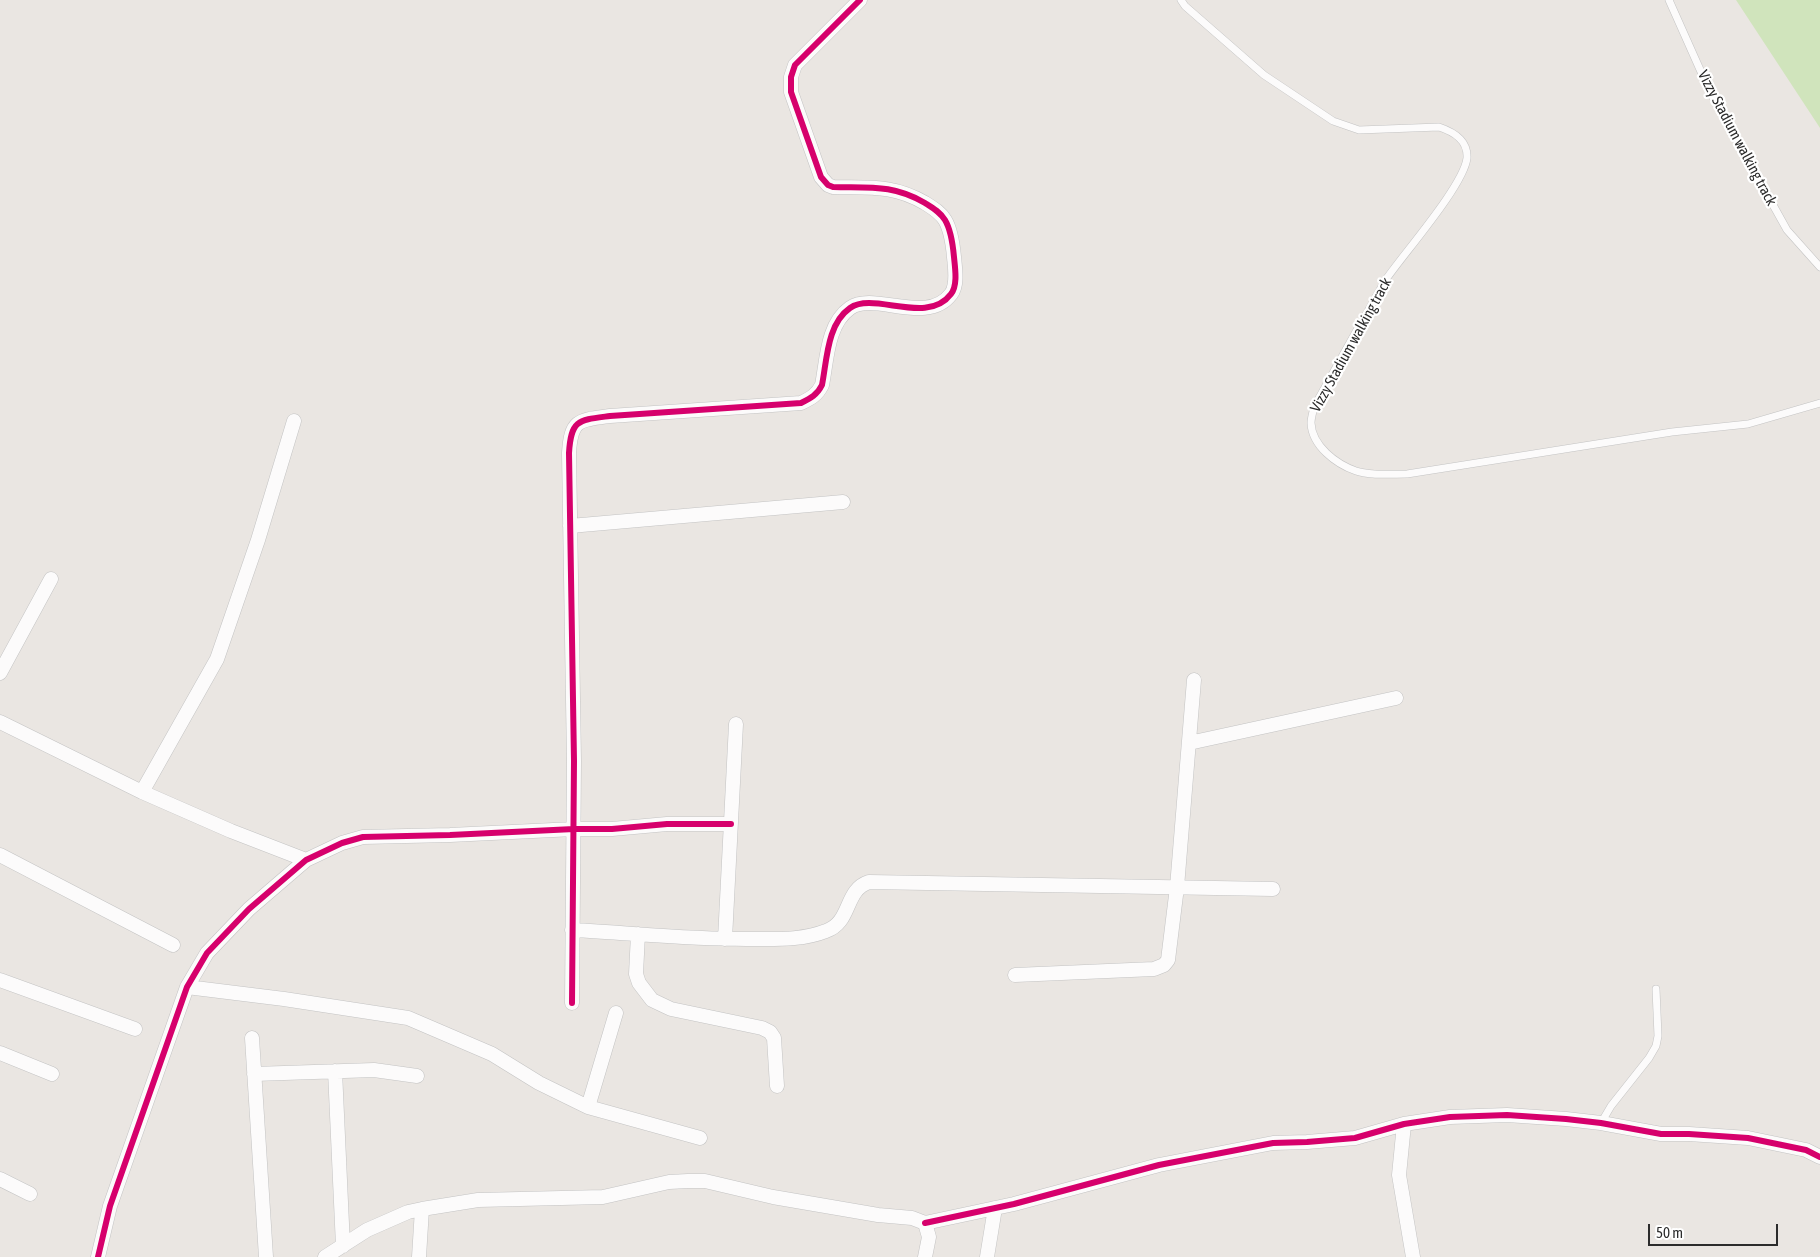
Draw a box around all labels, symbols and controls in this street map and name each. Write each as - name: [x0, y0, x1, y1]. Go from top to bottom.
- street label: Vizzy Stadium walking track: [1694, 67, 1780, 209]
- street label: Vizzy Stadium walking track: [1307, 275, 1395, 415]
- scale bar: [1650, 1214, 1780, 1246]
- text: 50 m: [1656, 1224, 1683, 1241]

